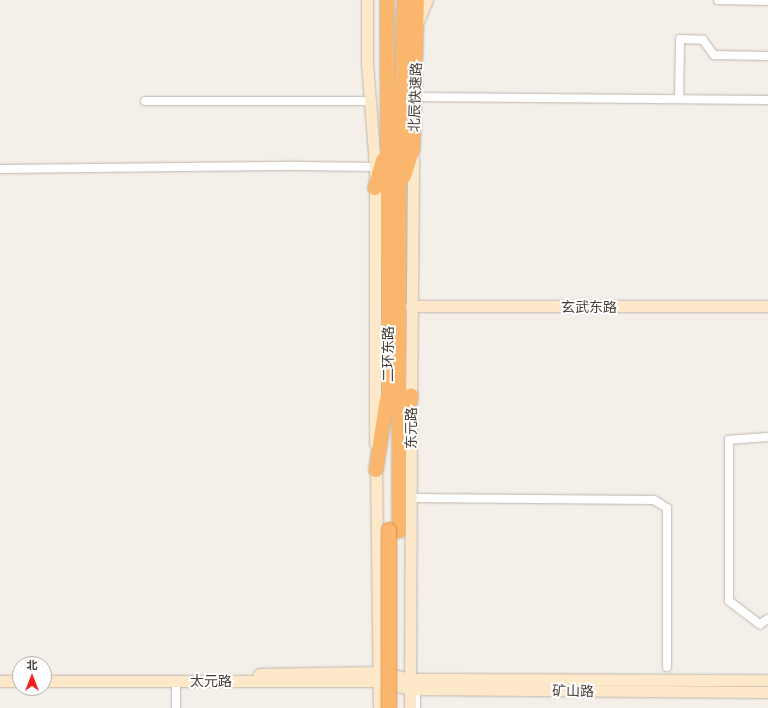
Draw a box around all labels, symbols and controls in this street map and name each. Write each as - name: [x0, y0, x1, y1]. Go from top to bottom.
- street label: 北辰快速路: [405, 62, 425, 132]
- street label: 玄武东路: [561, 299, 617, 315]
- street label: 二环东路: [380, 326, 396, 382]
- street label: 东元路: [403, 407, 419, 449]
- north arrow: [12, 656, 52, 696]
- text: 北: [27, 658, 38, 672]
- street label: 太元路: [190, 673, 232, 689]
- street label: 矿山路: [552, 682, 594, 700]

